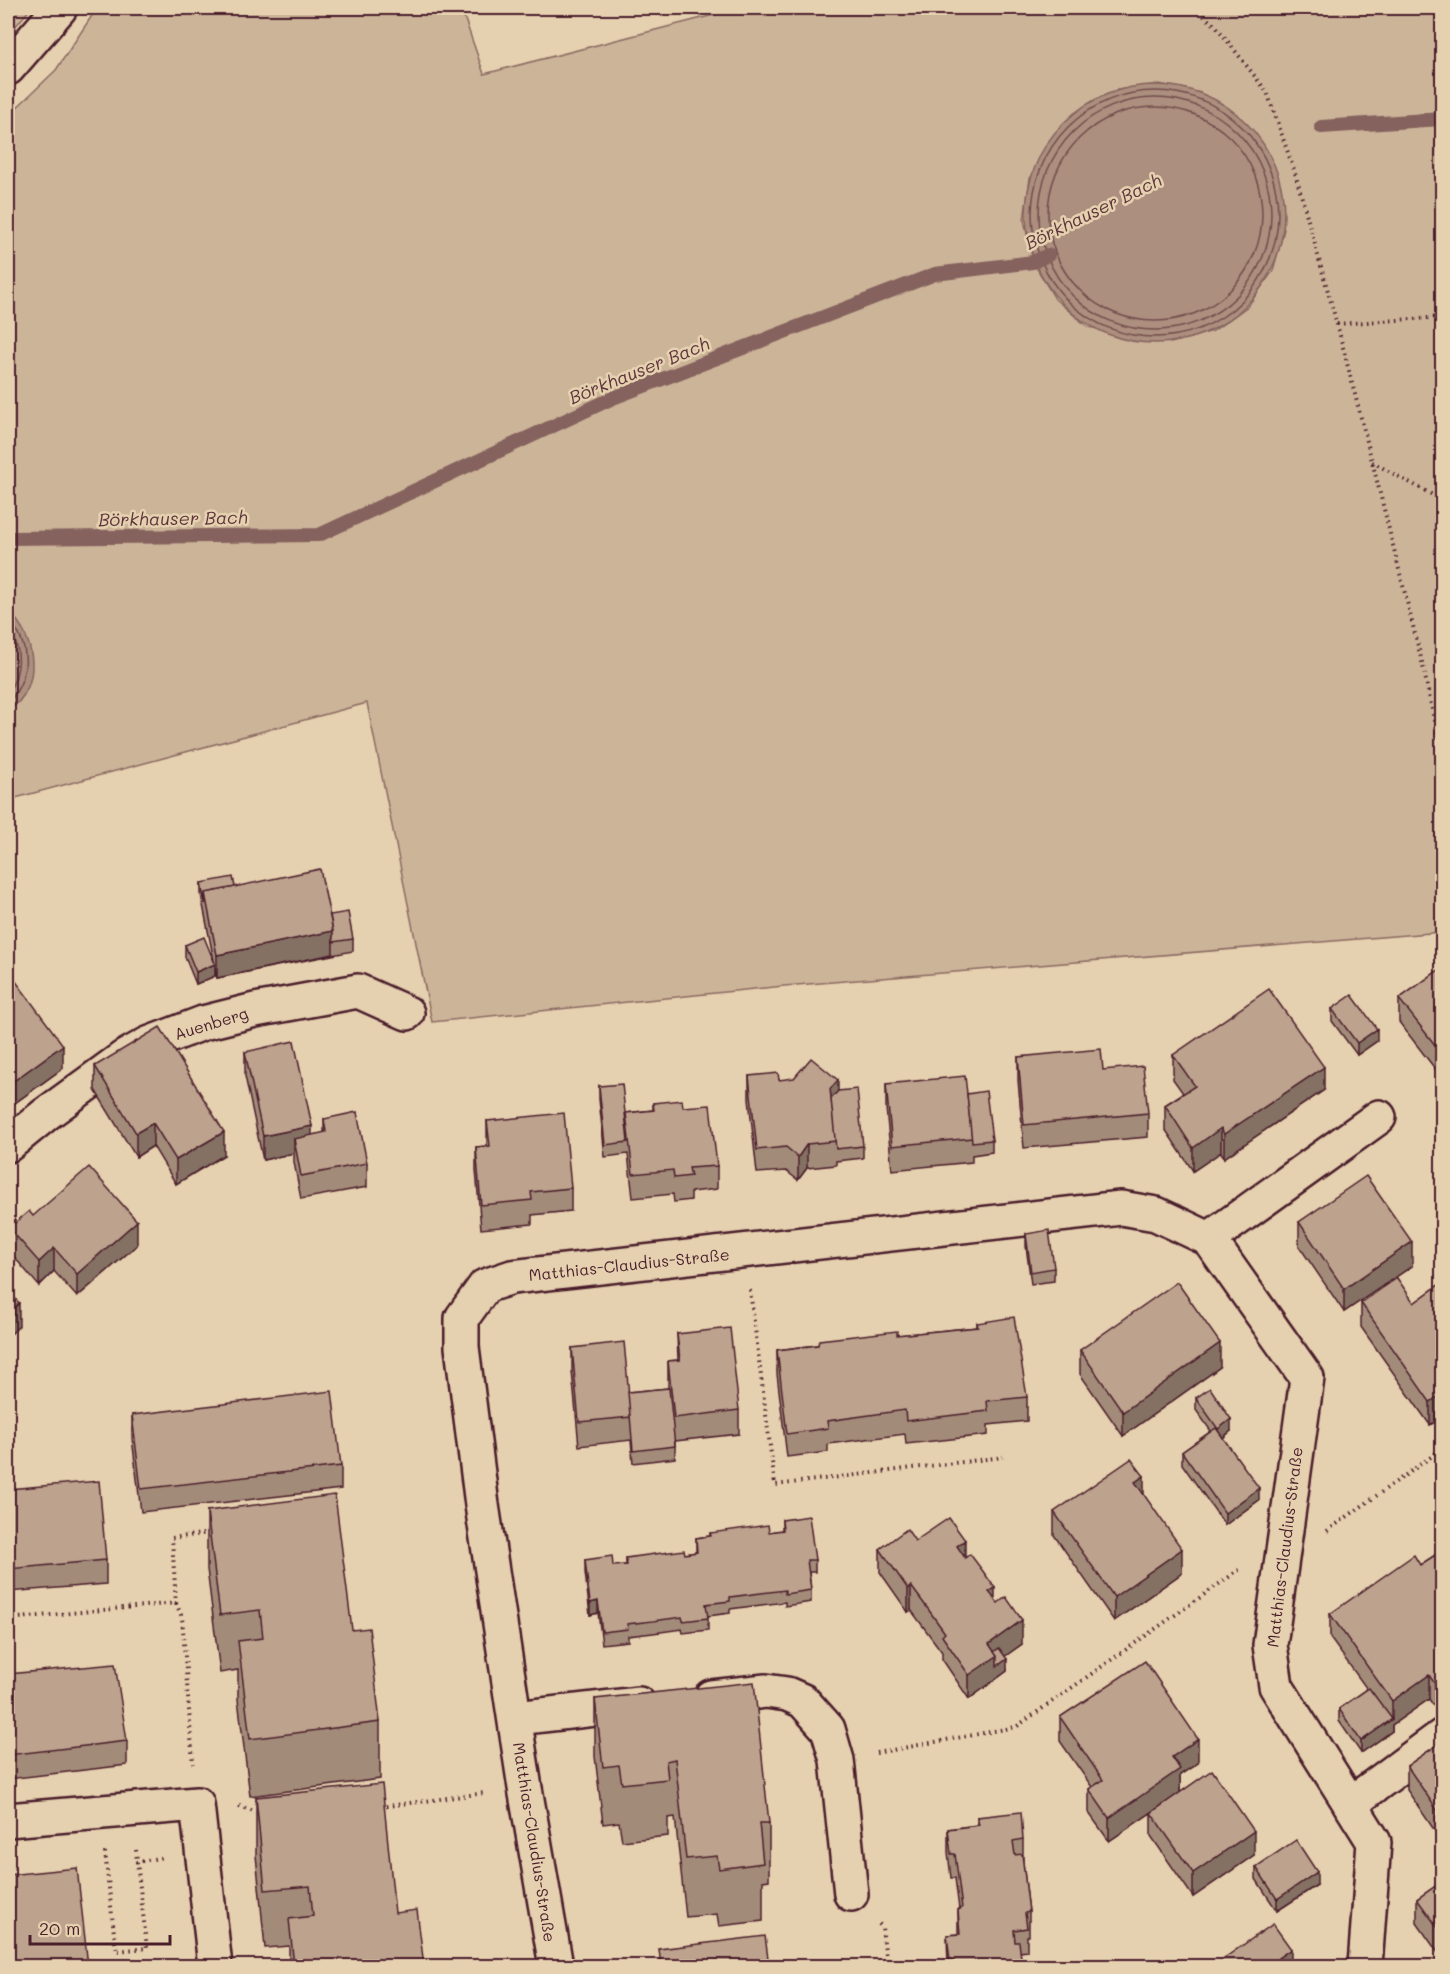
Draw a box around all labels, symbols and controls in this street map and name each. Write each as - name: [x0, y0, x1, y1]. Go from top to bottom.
- water label: Börkhauser Bach: [1021, 167, 1165, 255]
- water label: Börkhauser Bach: [565, 331, 713, 409]
- water label: Börkhauser Bach: [98, 505, 248, 531]
- street label: Auenberg: [172, 1002, 250, 1044]
- street label: Matthias-Claudius-Straße: [528, 1243, 730, 1285]
- street label: Matthias-Claudius-Straße: [1261, 1446, 1307, 1648]
- street label: Matthias-Claudius-Straße: [509, 1741, 561, 1943]
- scale bar: [30, 1908, 170, 1946]
- text: 20 m: [39, 1916, 80, 1940]

